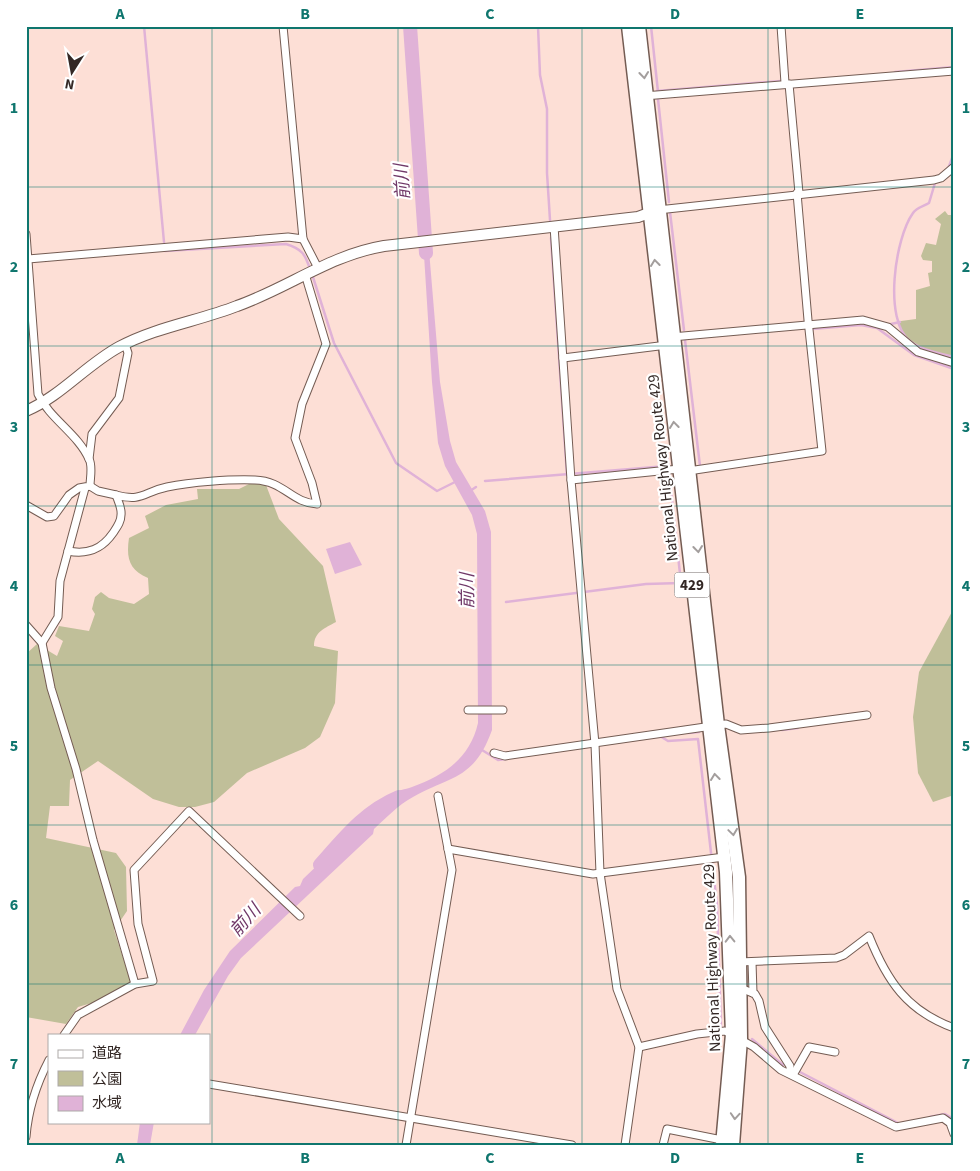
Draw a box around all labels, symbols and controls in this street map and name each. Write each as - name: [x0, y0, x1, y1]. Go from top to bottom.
- text: A: [114, 3, 125, 25]
- text: B: [300, 3, 310, 25]
- text: C: [485, 3, 495, 25]
- text: D: [670, 3, 680, 25]
- text: E: [856, 3, 864, 25]
- north arrow: [48, 48, 98, 98]
- one-way arrow: [638, 71, 649, 79]
- text: N: [63, 73, 76, 94]
- text: 1: [10, 97, 18, 119]
- text: 1: [962, 97, 970, 119]
- water label: 前川: [389, 161, 416, 201]
- text: 2: [10, 256, 18, 278]
- text: 2: [962, 256, 970, 278]
- one-way arrow: [650, 259, 661, 267]
- street label: National Highway Route 429: [642, 373, 684, 563]
- text: 3: [10, 416, 18, 438]
- text: 3: [962, 416, 970, 438]
- one-way arrow: [669, 420, 680, 428]
- one-way arrow: [692, 546, 703, 554]
- water label: 前川: [455, 571, 480, 609]
- road number: 429: [674, 572, 710, 598]
- text: 4: [10, 575, 19, 597]
- text: 4: [962, 575, 971, 597]
- text: 5: [10, 735, 18, 757]
- text: 5: [962, 735, 970, 757]
- one-way arrow: [710, 773, 721, 781]
- one-way arrow: [727, 828, 738, 836]
- street label: National Highway Route 429: [698, 864, 726, 1052]
- text: 6: [10, 894, 18, 916]
- text: 6: [962, 894, 970, 916]
- water label: 前川: [224, 897, 268, 942]
- one-way arrow: [724, 935, 735, 943]
- legend: [48, 1034, 210, 1124]
- text: 道路: [92, 1043, 122, 1064]
- text: 7: [10, 1053, 18, 1075]
- text: 7: [962, 1053, 970, 1075]
- text: 公園: [92, 1069, 122, 1090]
- text: 水域: [92, 1093, 122, 1114]
- one-way arrow: [730, 1113, 741, 1121]
- text: A: [114, 1147, 125, 1169]
- text: B: [300, 1147, 310, 1169]
- text: C: [485, 1147, 495, 1169]
- text: D: [670, 1147, 680, 1169]
- text: E: [856, 1147, 864, 1169]

